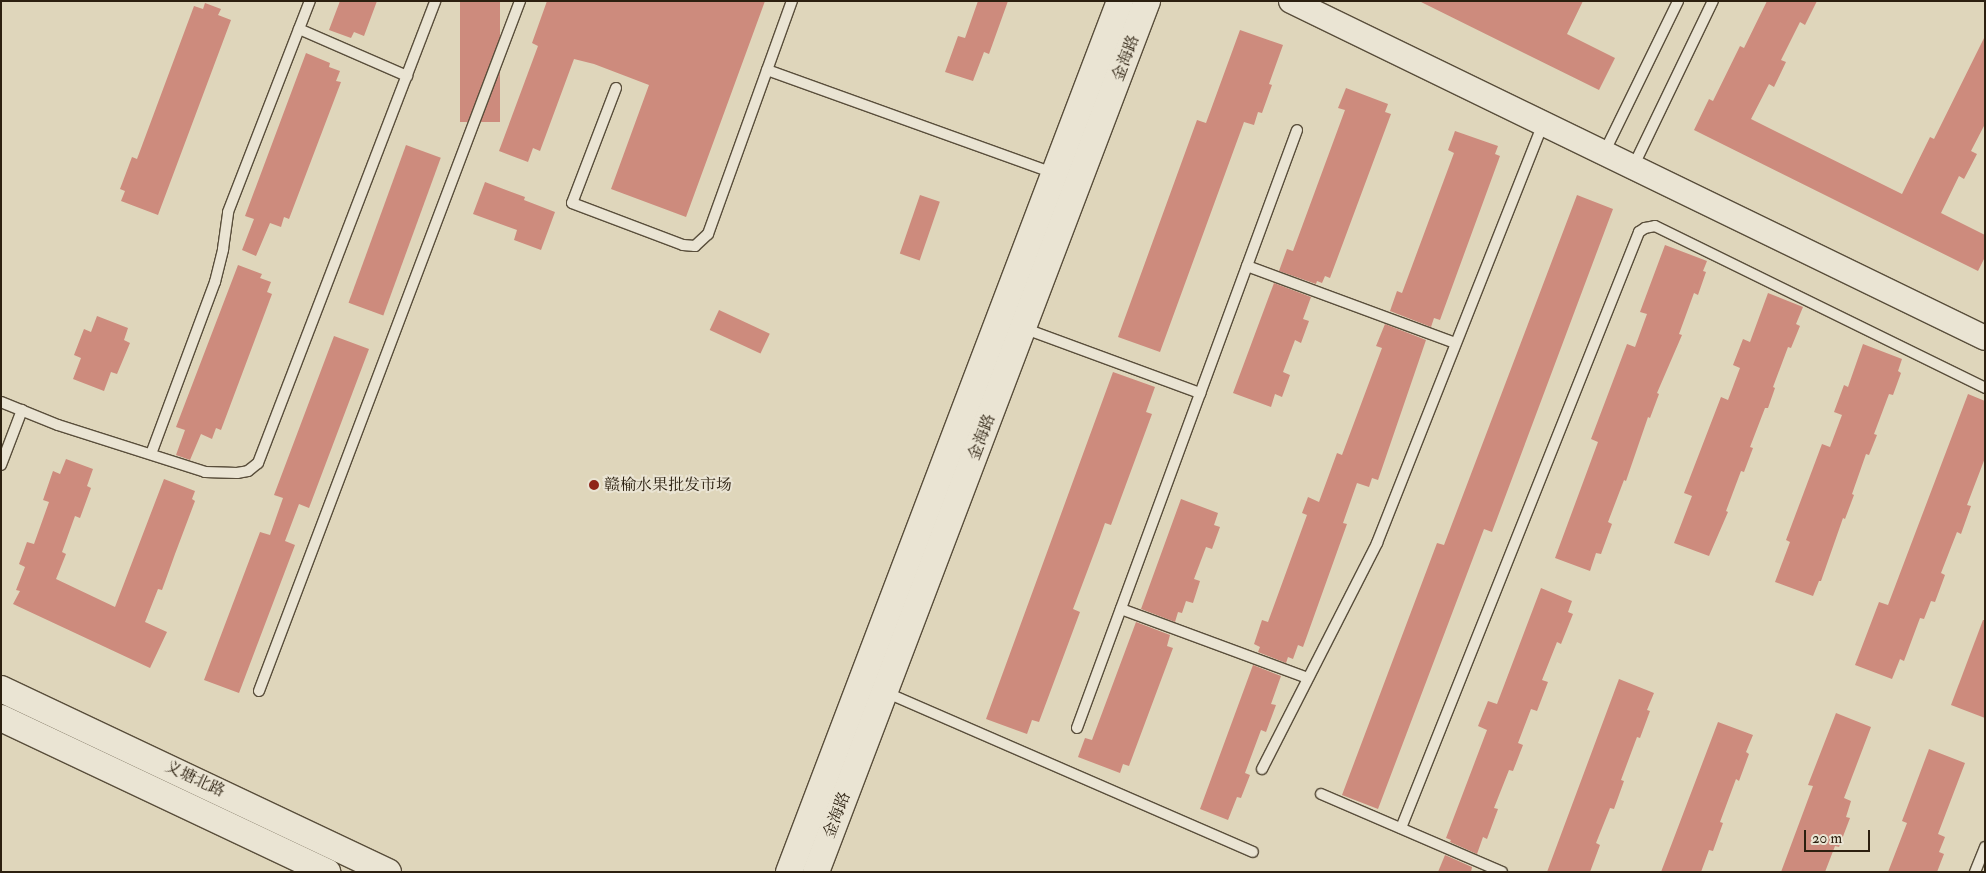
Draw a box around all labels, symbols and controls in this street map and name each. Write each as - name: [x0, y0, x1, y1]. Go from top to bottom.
- street label: 金海路: [1108, 32, 1144, 84]
- street label: 金海路: [964, 411, 1000, 463]
- place label: 赣榆水果批发市场: [604, 475, 732, 495]
- marker: 赣榆水果批发市场: [588, 479, 600, 491]
- street label: 义塘北路: [162, 757, 228, 801]
- street label: 金海路: [819, 789, 855, 841]
- scale bar: [1806, 820, 1872, 852]
- text: 20 m: [1812, 829, 1842, 848]

